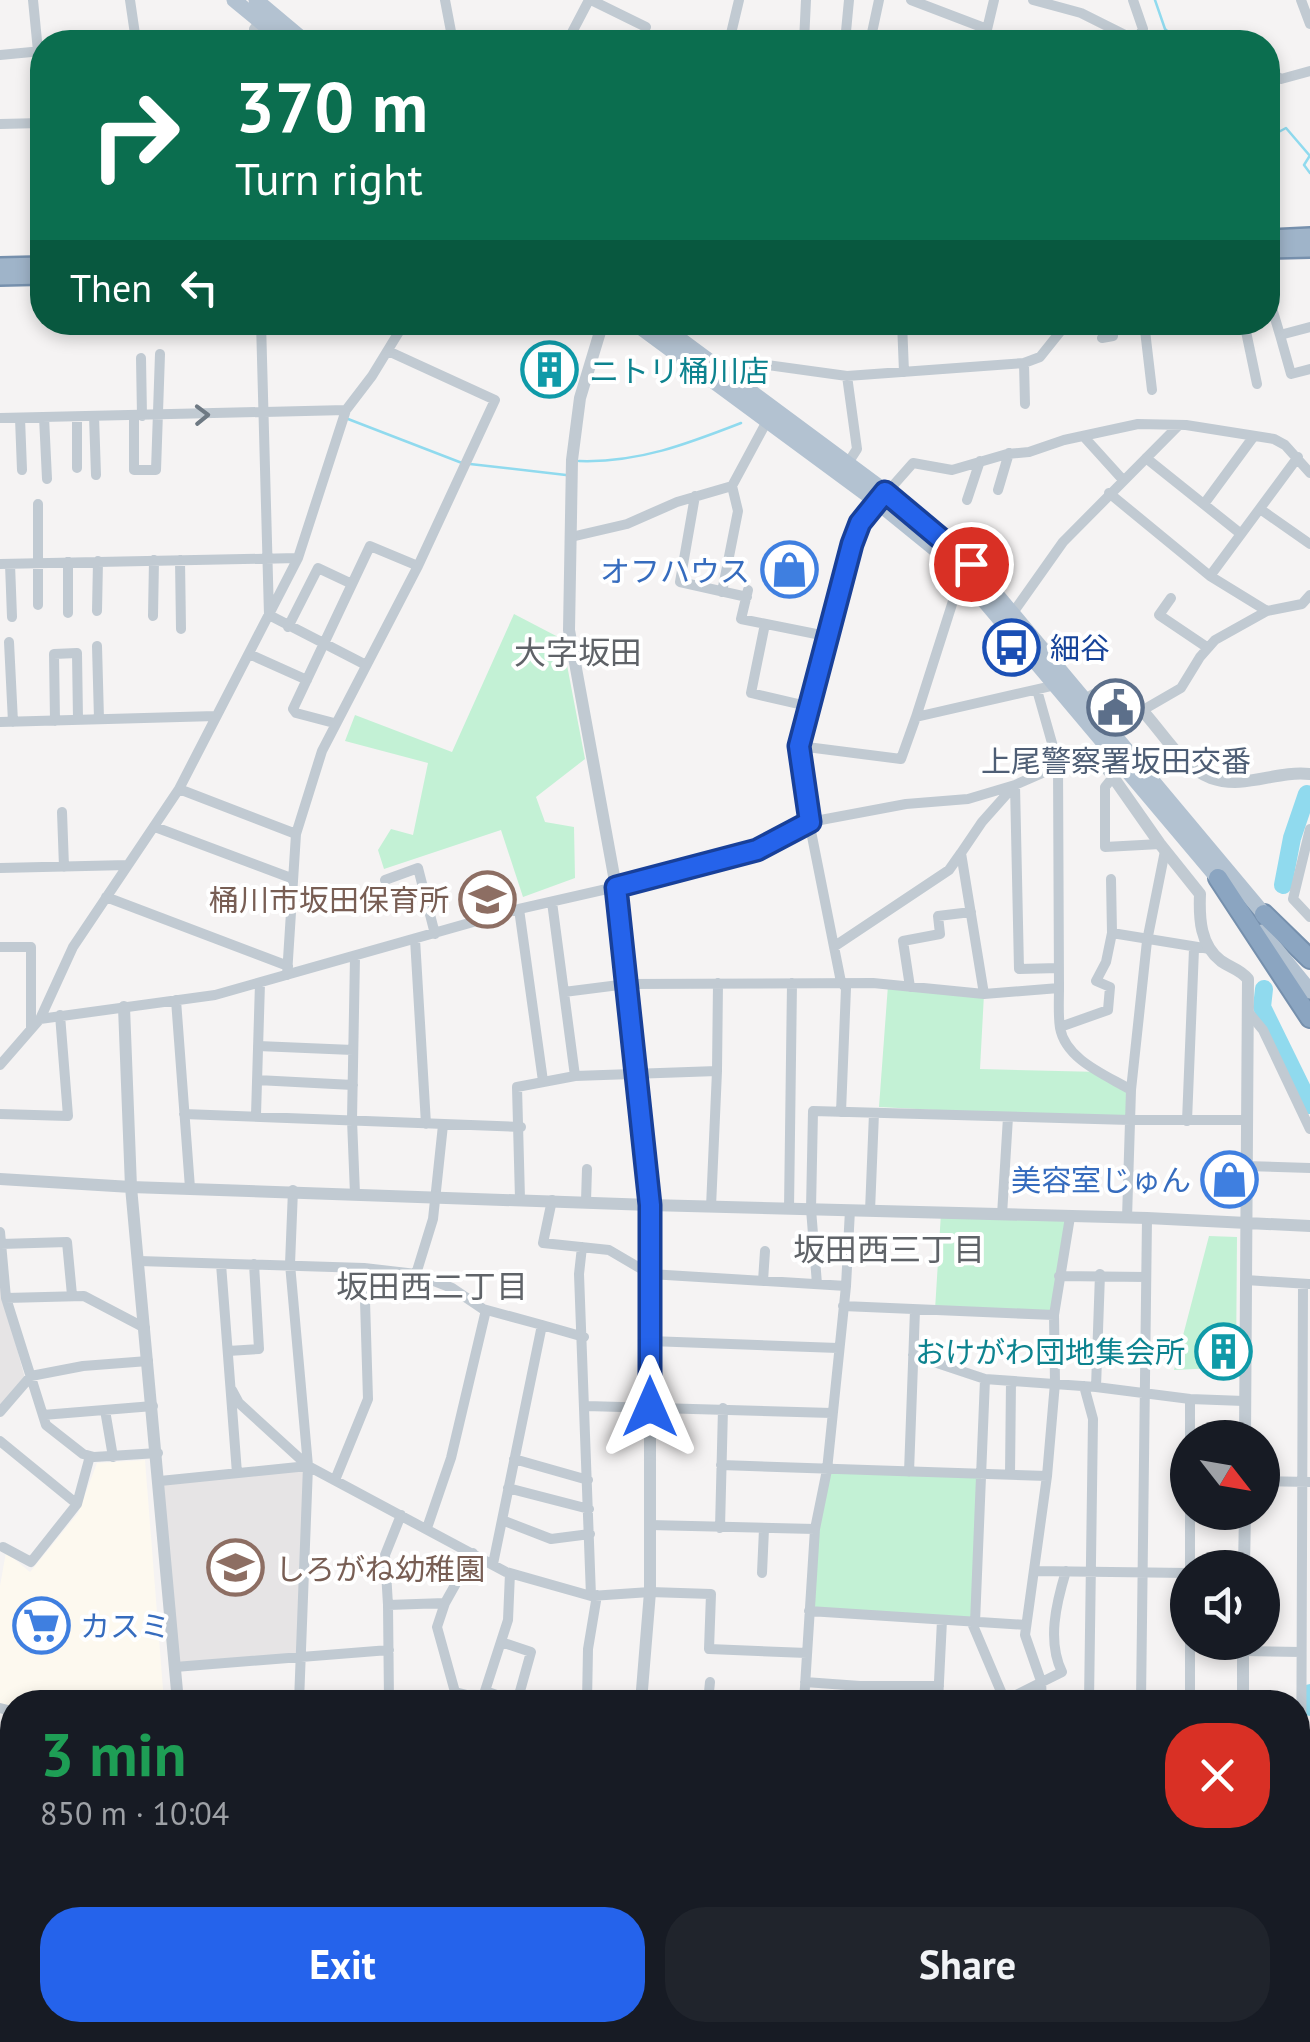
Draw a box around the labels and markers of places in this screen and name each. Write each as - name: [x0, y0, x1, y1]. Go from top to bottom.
- building icon: ニトリ桶川店: [520, 340, 580, 400]
- place label: ニトリ桶川店: [589, 351, 769, 390]
- pin: [929, 522, 1014, 607]
- shop icon: オフハウス: [759, 540, 819, 600]
- place label: オフハウス: [600, 551, 750, 590]
- bus stop icon: 細谷: [981, 617, 1041, 677]
- place label: 細谷: [1050, 628, 1110, 667]
- public building icon: 上尾警察署坂田交番: [1086, 678, 1146, 738]
- place label: 上尾警察署坂田交番: [981, 741, 1251, 780]
- school or university icon: 桶川市坂田保育所: [458, 869, 518, 929]
- place label: 桶川市坂田保育所: [209, 880, 449, 919]
- shop icon: 美容室じゅん: [1200, 1149, 1260, 1209]
- place label: 美容室じゅん: [1011, 1160, 1191, 1199]
- building icon: おけがわ団地集会所: [1194, 1321, 1254, 1381]
- place label: おけがわ団地集会所: [915, 1332, 1185, 1371]
- school or university icon: しろがね幼稚園: [206, 1538, 266, 1598]
- place label: しろがね幼稚園: [275, 1549, 485, 1588]
- supermarket icon: カスミ: [11, 1595, 71, 1655]
- place label: カスミ: [80, 1606, 170, 1645]

